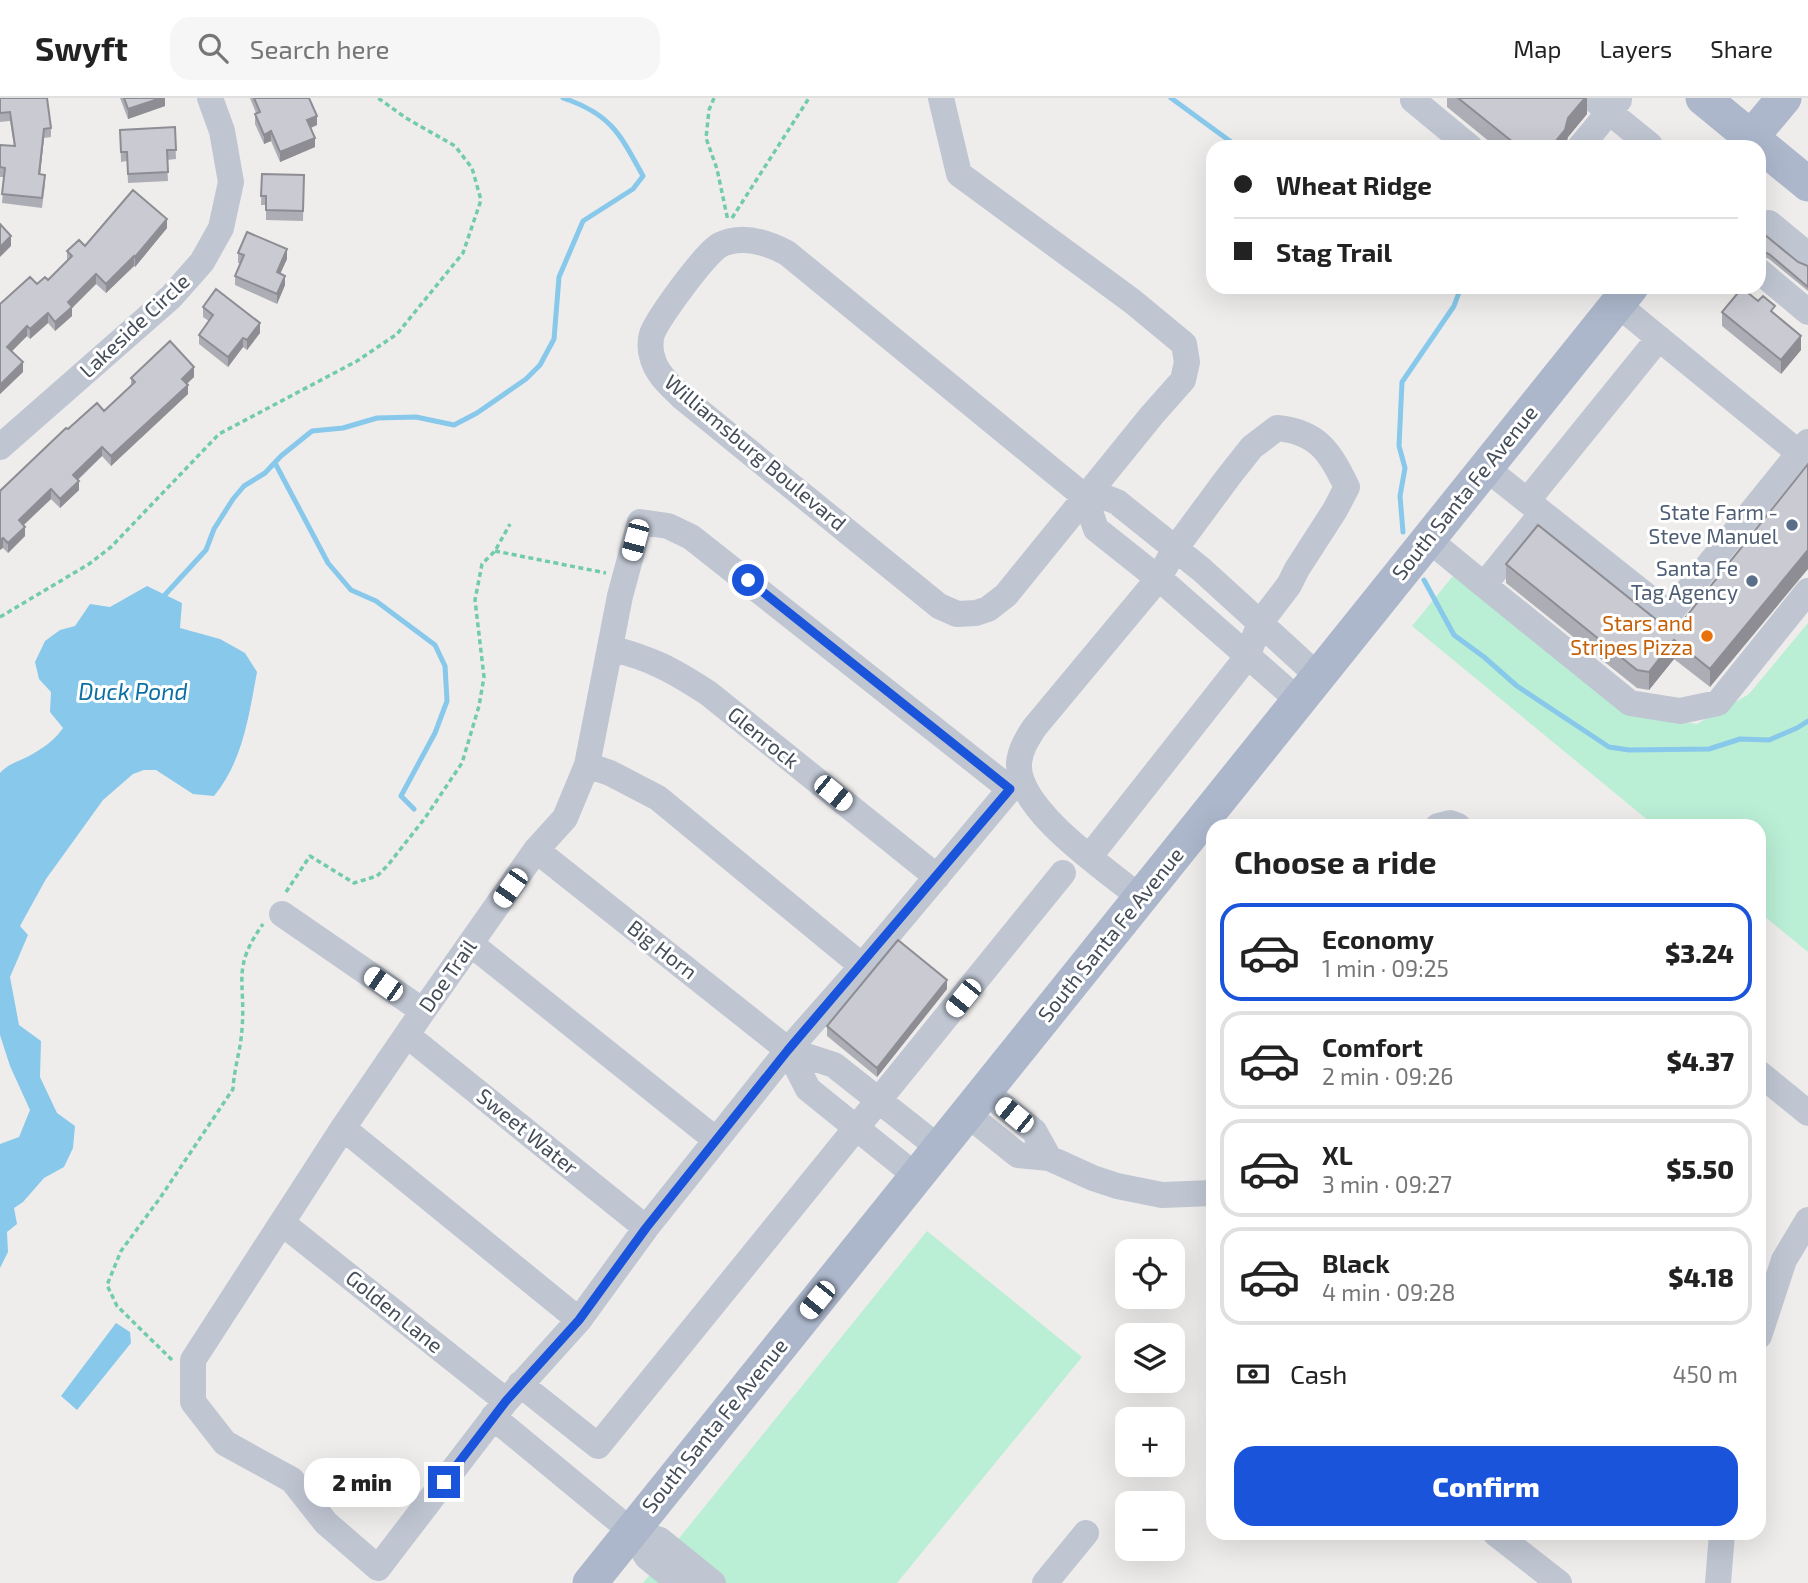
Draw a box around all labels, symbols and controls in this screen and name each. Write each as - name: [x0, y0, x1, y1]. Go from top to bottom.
- search box: [170, 17, 660, 80]
- text: Swyft: [35, 28, 128, 68]
- icon: search: [194, 29, 232, 67]
- text: Search here: [250, 33, 390, 64]
- text: Map: [1513, 34, 1561, 63]
- text: Layers: [1599, 34, 1672, 63]
- text: Share: [1710, 34, 1773, 63]
- text: Wheat Ridge: [1276, 169, 1432, 200]
- text: Stag Trail: [1276, 236, 1392, 267]
- street label: Lakeside Circle: [74, 268, 194, 382]
- street label: Williamsburg Boulevard: [660, 369, 852, 535]
- street label: South Santa Fe Avenue: [1386, 400, 1542, 584]
- place label: State Farm - Steve Manuel: [1649, 499, 1779, 548]
- car: [620, 517, 651, 563]
- marker: State Farm - Steve Manuel: [1784, 517, 1800, 533]
- place label: Santa Fe Tag Agency: [1631, 555, 1738, 604]
- route start: [732, 564, 764, 596]
- marker: Santa Fe Tag Agency: [1744, 573, 1760, 589]
- place label: Stars and Stripes Pizza: [1570, 610, 1693, 659]
- marker: Stars and Stripes Pizza: [1699, 628, 1715, 644]
- water label: Duck Pond: [78, 677, 188, 705]
- street label: Glenrock: [723, 701, 805, 773]
- car: [811, 772, 856, 814]
- street label: South Santa Fe Avenue: [1032, 842, 1188, 1026]
- text: Choose a ride: [1234, 842, 1437, 880]
- car: [490, 865, 531, 911]
- street label: Big Horn: [623, 914, 703, 984]
- icon: car: [1238, 921, 1301, 984]
- text: Economy: [1322, 923, 1434, 954]
- street label: Doe Trail: [413, 933, 481, 1016]
- text: $3.24: [1665, 937, 1734, 968]
- text: 1 min · 09:25: [1322, 954, 1449, 982]
- car: [360, 963, 407, 1005]
- car: [942, 975, 985, 1021]
- icon: car: [1238, 1029, 1301, 1092]
- text: Comfort: [1322, 1031, 1423, 1062]
- text: $4.37: [1666, 1045, 1734, 1076]
- text: 2 min · 09:26: [1322, 1062, 1454, 1090]
- street label: Sweet Water: [472, 1082, 584, 1180]
- car: [992, 1094, 1037, 1136]
- icon: car: [1238, 1137, 1301, 1200]
- text: XL: [1322, 1139, 1353, 1170]
- text: $5.50: [1666, 1153, 1734, 1184]
- text: 3 min · 09:27: [1322, 1170, 1452, 1198]
- map controls: [1115, 1239, 1185, 1561]
- button: locate: [1115, 1239, 1185, 1309]
- icon: car: [1238, 1245, 1301, 1308]
- text: Black: [1322, 1247, 1390, 1278]
- text: $4.18: [1668, 1261, 1734, 1292]
- street label: Golden Lane: [341, 1264, 448, 1357]
- car: [796, 1277, 839, 1323]
- text: 4 min · 09:28: [1322, 1278, 1456, 1306]
- button: layers: [1115, 1323, 1185, 1393]
- street label: South Santa Fe Avenue: [636, 1333, 792, 1517]
- icon: cash: [1234, 1355, 1272, 1393]
- text: Cash: [1290, 1358, 1347, 1389]
- text: 450 m: [1672, 1360, 1738, 1388]
- button: +: [1115, 1407, 1185, 1477]
- button: Confirm: [1234, 1446, 1738, 1526]
- callout: 2 min: [304, 1458, 420, 1506]
- route end: [428, 1466, 460, 1498]
- text: 2 min: [332, 1468, 392, 1496]
- button: −: [1115, 1491, 1185, 1561]

